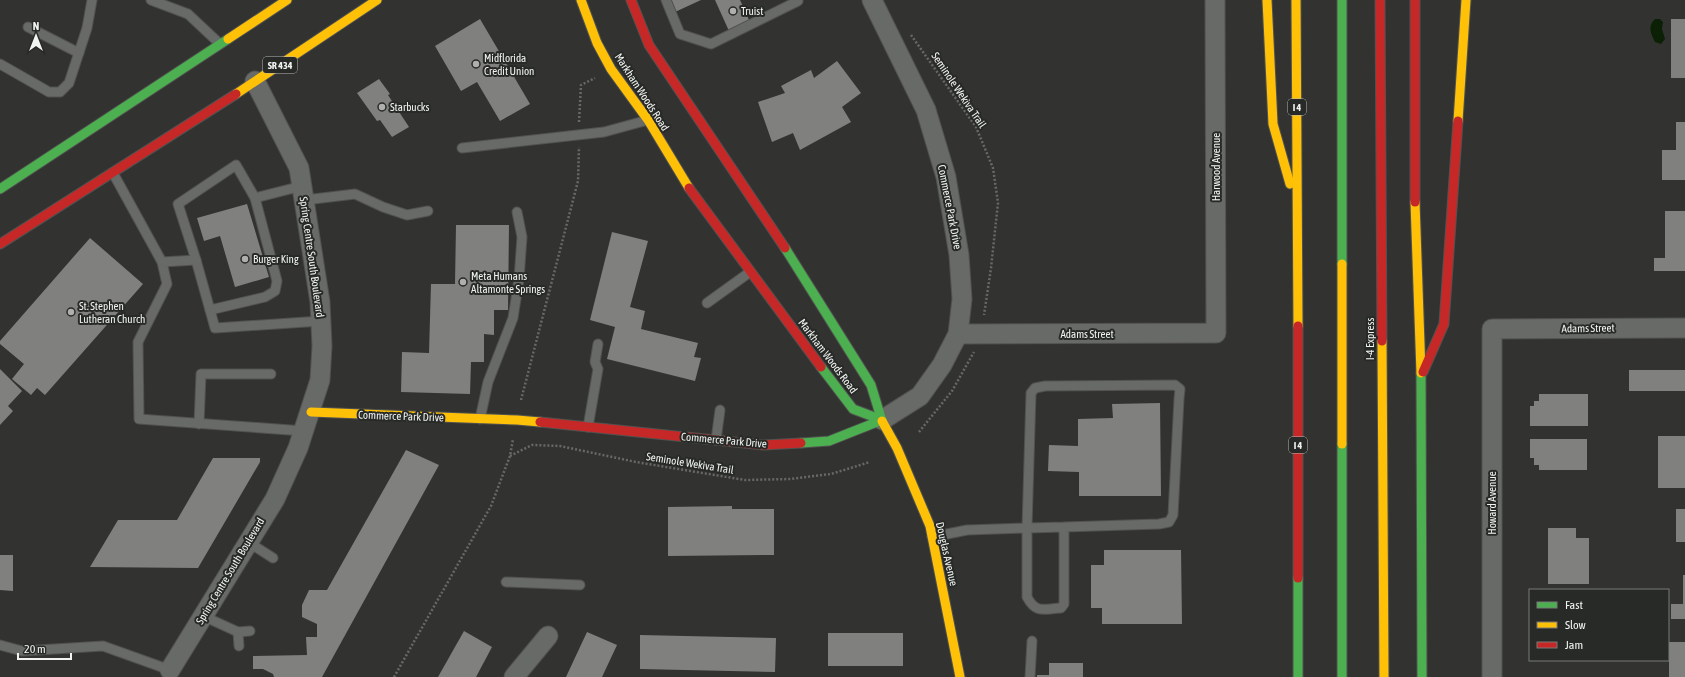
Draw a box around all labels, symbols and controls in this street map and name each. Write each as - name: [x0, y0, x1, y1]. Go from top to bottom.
- place label: Truist: [741, 5, 763, 17]
- marker: Truist: [728, 6, 738, 16]
- north arrow: [16, 16, 56, 56]
- text: N: [33, 20, 39, 32]
- street label: Seminole Wekiva Trail: [929, 50, 989, 130]
- street label: Markham Woods Road: [612, 51, 672, 133]
- place label: Midflorida Credit Union: [484, 52, 534, 77]
- road number: SR 434: [263, 57, 297, 73]
- marker: Midflorida Credit Union: [471, 59, 481, 69]
- road number: I 4: [1288, 99, 1306, 115]
- place label: Starbucks: [390, 101, 430, 113]
- marker: Starbucks: [377, 102, 387, 112]
- street label: Harwood Avenue: [1210, 133, 1222, 201]
- street label: Commerce Park Drive: [936, 164, 964, 250]
- street label: Spring Centre South Boulevard: [298, 196, 326, 318]
- place label: Burger King: [253, 253, 299, 265]
- marker: Burger King: [240, 254, 250, 264]
- place label: Meta Humans Altamonte Springs: [471, 270, 545, 295]
- marker: Meta Humans Altamonte Springs: [458, 277, 468, 287]
- place label: St. Stephen Lutheran Church: [79, 300, 145, 325]
- marker: St. Stephen Lutheran Church: [66, 307, 76, 317]
- street label: Markham Woods Road: [796, 316, 860, 396]
- street label: I-4 Express: [1364, 318, 1376, 360]
- street label: Adams Street: [1561, 322, 1615, 334]
- street label: Adams Street: [1060, 328, 1114, 340]
- street label: Commerce Park Drive: [358, 409, 444, 423]
- street label: Commerce Park Drive: [681, 430, 767, 450]
- road number: I 4: [1289, 437, 1307, 453]
- street label: Seminole Wekiva Trail: [645, 450, 735, 476]
- street label: Howard Avenue: [1486, 471, 1498, 535]
- street label: Spring Centre South Boulevard: [193, 516, 267, 626]
- street label: Douglas Avenue: [934, 521, 960, 587]
- legend: [1529, 589, 1669, 661]
- text: Fast: [1565, 598, 1583, 612]
- text: Slow: [1565, 618, 1586, 632]
- scale bar: [18, 635, 71, 661]
- text: Jam: [1565, 638, 1583, 652]
- text: 20 m: [24, 642, 46, 656]

